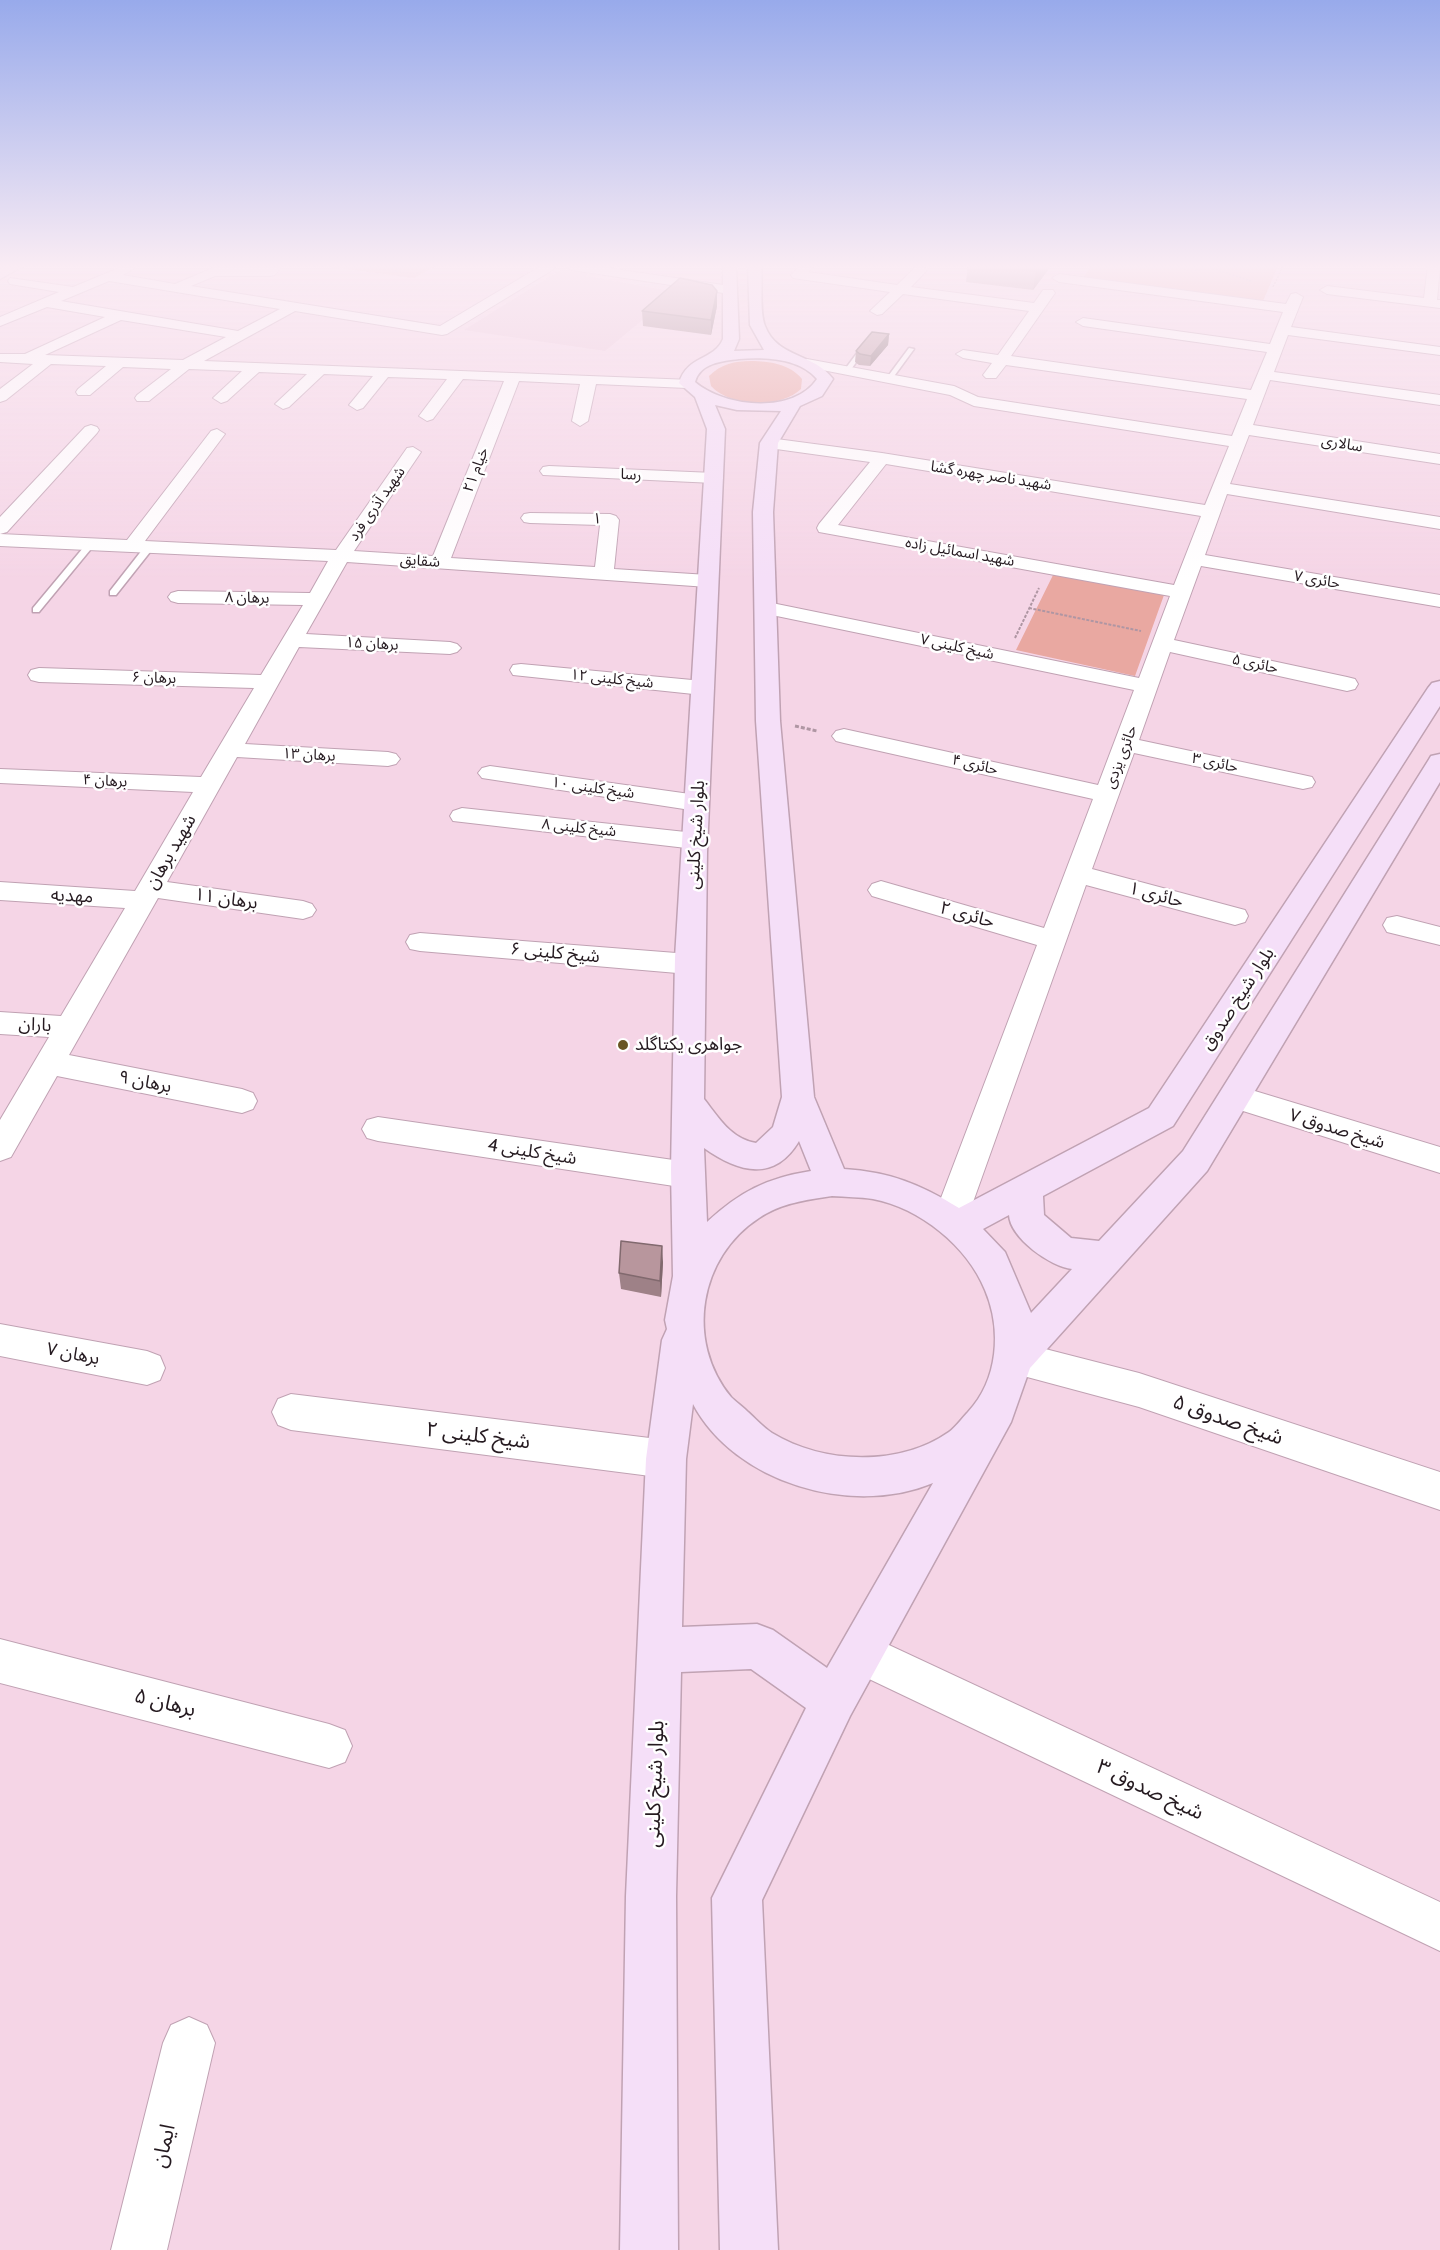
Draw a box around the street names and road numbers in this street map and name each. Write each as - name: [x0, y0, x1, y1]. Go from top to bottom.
- street label: سالاری: [1320, 432, 1364, 456]
- street label: خیام ۲۱: [459, 445, 493, 495]
- street label: شهید ناصر چهره گشا: [929, 458, 1053, 494]
- street label: شهید آذری فرد: [345, 463, 409, 545]
- street label: رسا: [620, 465, 642, 485]
- street label: ۱: [593, 510, 601, 528]
- street label: شهید اسمائیل زاده: [904, 534, 1016, 570]
- street label: شقایق: [399, 551, 441, 571]
- street label: حائری ۷: [1293, 567, 1341, 593]
- street label: برهان ۸: [225, 589, 269, 607]
- street label: شیخ کلینی ۷: [919, 630, 995, 664]
- street label: برهان ۱۵: [345, 634, 399, 654]
- street label: حائری ۵: [1230, 650, 1280, 678]
- street label: شیخ کلینی ۱۲: [570, 666, 654, 692]
- street label: برهان ۶: [131, 668, 177, 688]
- street label: حائری یزدی: [1101, 723, 1141, 791]
- street label: برهان ۱۳: [282, 745, 336, 765]
- street label: حائری ۳: [1190, 749, 1240, 777]
- street label: حائری ۴: [950, 751, 1000, 779]
- street label: برهان ۴: [82, 771, 128, 791]
- street label: شیخ کلینی ۱۰: [550, 773, 636, 803]
- street label: بلوار شیخ کلینی: [682, 780, 710, 890]
- street label: شهید برهان: [141, 811, 201, 893]
- street label: شیخ کلینی ۸: [541, 815, 617, 841]
- street label: حائری ۱: [1126, 877, 1186, 913]
- street label: مهدیه: [50, 884, 94, 908]
- street label: برهان ۱۱: [193, 884, 259, 914]
- street label: حائری ۲: [937, 897, 997, 933]
- street label: شیخ کلینی ۶: [509, 938, 601, 968]
- street label: بلوار شیخ صدوق: [1197, 944, 1279, 1054]
- street label: باران: [18, 1013, 52, 1037]
- street label: برهان ۹: [117, 1066, 173, 1098]
- street label: شیخ صدوق ۷: [1287, 1104, 1387, 1154]
- street label: شیخ کلینی 4: [486, 1134, 578, 1170]
- street label: برهان ۷: [45, 1338, 101, 1370]
- street label: شیخ صدوق ۵: [1169, 1389, 1287, 1451]
- street label: شیخ کلینی ۲: [424, 1417, 532, 1455]
- street label: برهان ۵: [132, 1683, 198, 1723]
- street label: بلوار شیخ کلینی: [640, 1720, 670, 1848]
- street label: شیخ صدوق ۳: [1092, 1754, 1208, 1826]
- street label: ایمان: [147, 2122, 181, 2170]

